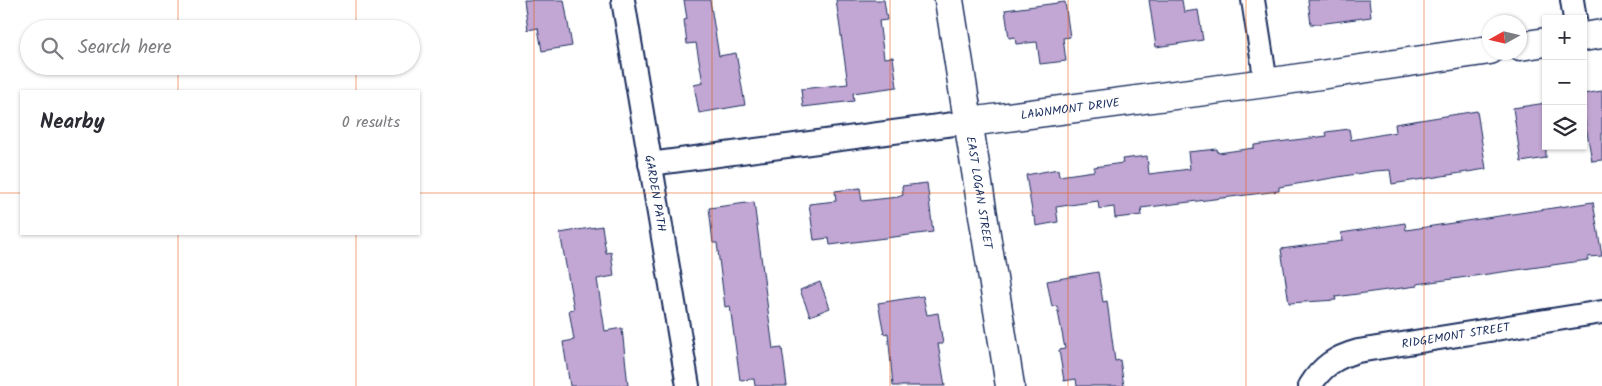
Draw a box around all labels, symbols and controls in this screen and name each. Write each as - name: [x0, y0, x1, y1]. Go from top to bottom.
- north arrow: [1482, 15, 1527, 60]
- map controls: [1542, 15, 1587, 150]
- button: +: [1542, 15, 1587, 60]
- search box: [20, 20, 420, 75]
- text: Search here: [78, 33, 172, 63]
- icon: search: [38, 34, 66, 62]
- button: −: [1542, 60, 1587, 105]
- street label: LAWNMONT DRIVE: [1020, 93, 1122, 125]
- button: layers: [1542, 105, 1587, 150]
- text: Nearby: [40, 106, 105, 139]
- text: 0 results: [342, 110, 400, 135]
- street label: EAST LOGAN STREET: [961, 135, 998, 252]
- street label: GARDEN PATH: [640, 153, 671, 233]
- street label: RIDGEMONT STREET: [1400, 317, 1513, 353]

